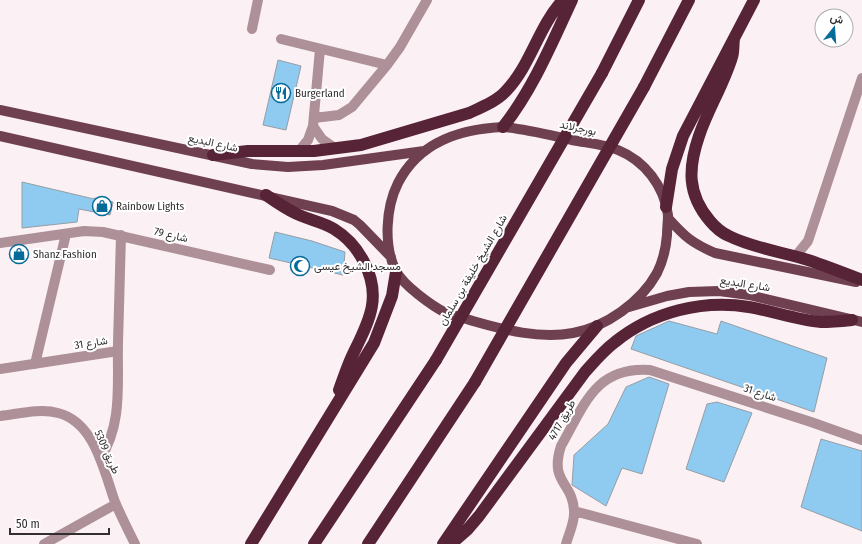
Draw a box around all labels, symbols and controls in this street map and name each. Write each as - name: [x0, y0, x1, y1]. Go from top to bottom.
- north arrow: [814, 8, 854, 48]
- text: ش: [829, 11, 845, 27]
- restaurant icon: Burgerland: [270, 82, 292, 104]
- place label: Burgerland: [295, 87, 345, 100]
- street label: بورجرلاند: [558, 118, 598, 138]
- street label: شارع البديع: [187, 131, 239, 156]
- shop icon: Rainbow Lights: [91, 195, 113, 217]
- place label: Rainbow Lights: [116, 200, 184, 213]
- street label: شارع الشيخ خليفة بن سلمان: [436, 212, 511, 328]
- street label: شارع 79: [153, 225, 190, 246]
- shop icon: Shanz Fashion: [8, 243, 30, 265]
- place label: Shanz Fashion: [33, 248, 97, 261]
- mosque icon: مسجد الشيخ عيسى: [289, 255, 311, 277]
- place label: مسجد الشيخ عيسى: [314, 260, 401, 274]
- street label: شارع البديع: [719, 274, 771, 295]
- street label: شارع 31: [73, 334, 109, 353]
- street label: شارع 31: [742, 382, 778, 405]
- street label: طريق 4717: [546, 398, 578, 442]
- street label: طريق 5309: [92, 428, 122, 476]
- scale bar: [10, 510, 109, 536]
- text: 50 m: [16, 517, 40, 531]

